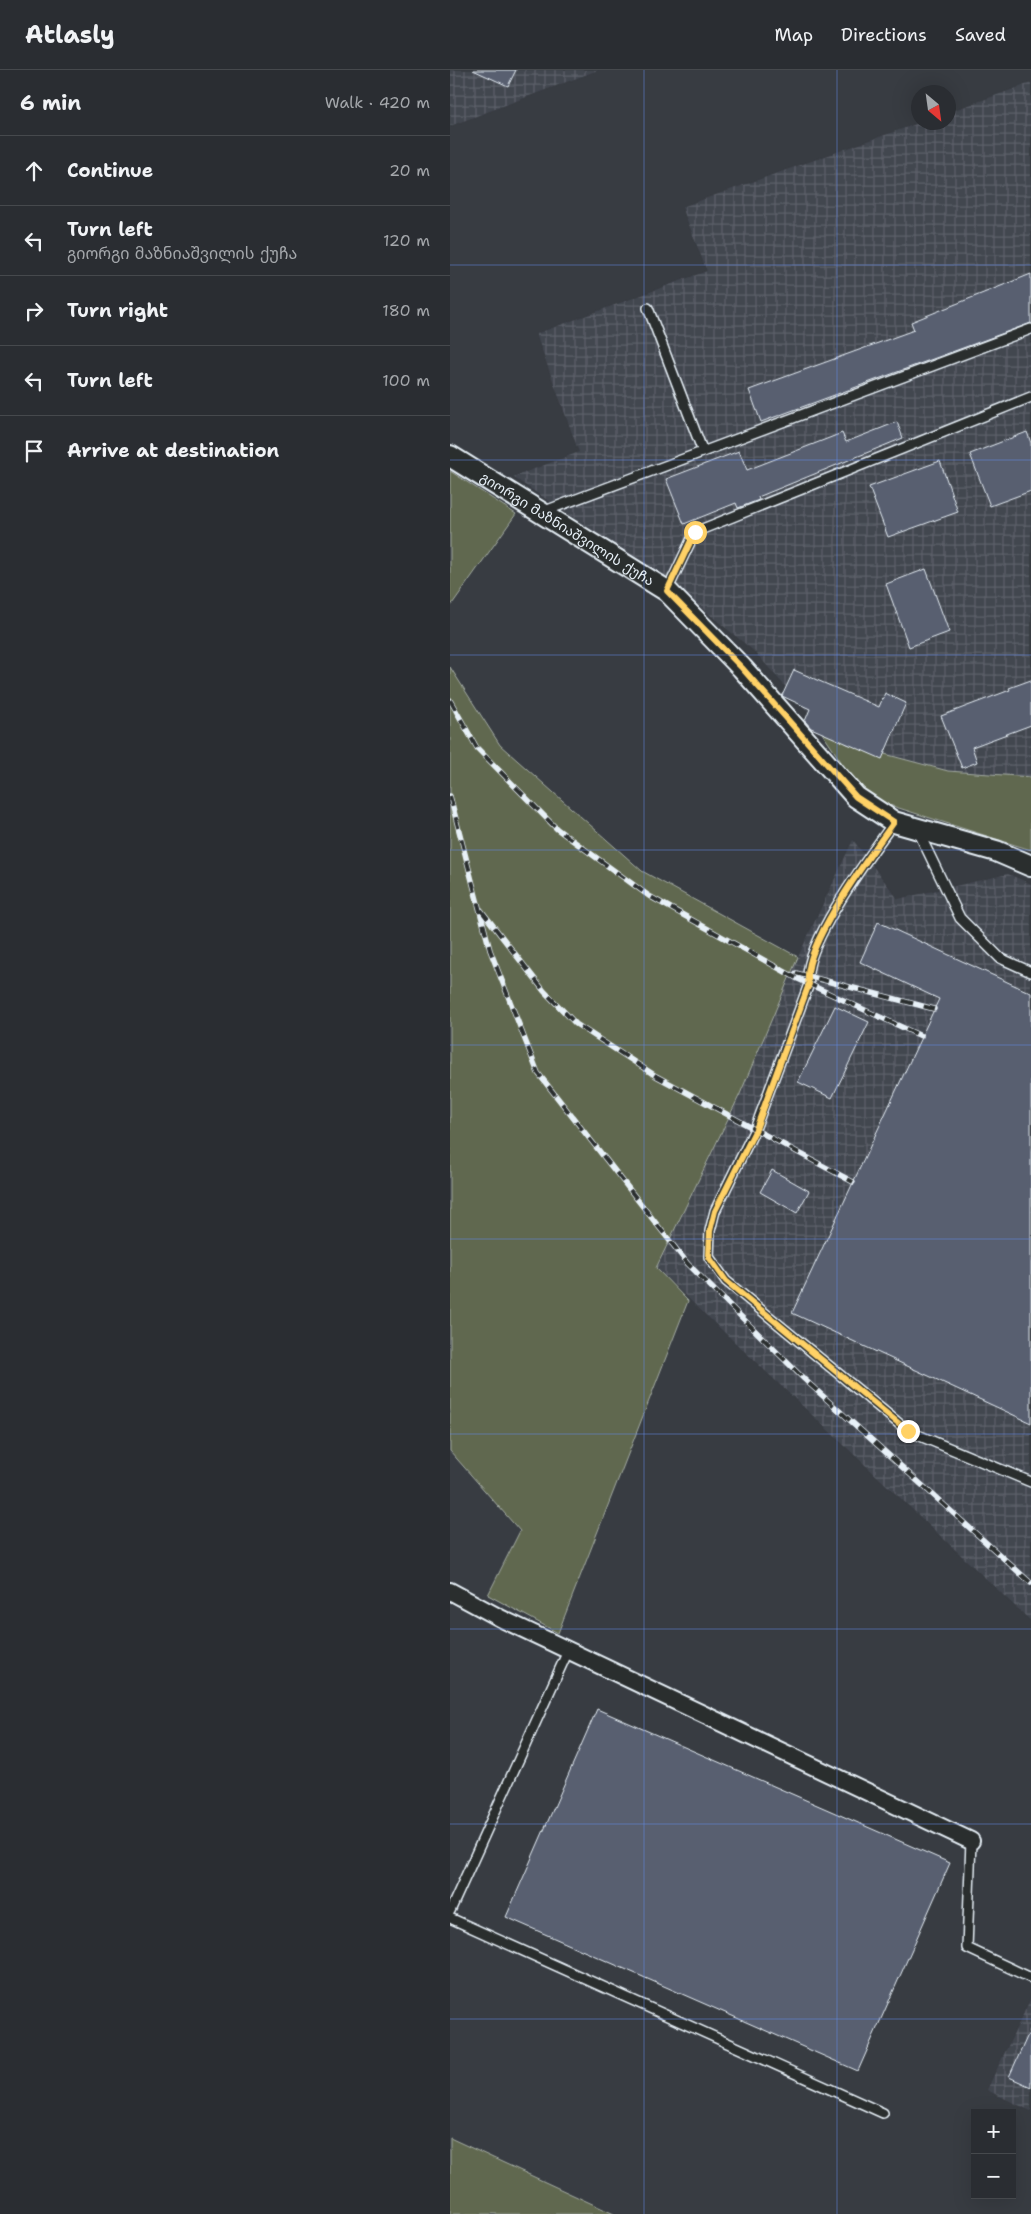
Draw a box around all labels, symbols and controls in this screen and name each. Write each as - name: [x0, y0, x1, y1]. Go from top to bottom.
- text: Atlasly: [25, 19, 115, 51]
- text: Map: [775, 23, 813, 47]
- text: Directions: [841, 23, 927, 47]
- text: Saved: [955, 23, 1006, 47]
- north arrow: [911, 85, 956, 130]
- text: 6 min: [20, 89, 81, 117]
- text: Walk · 420 m: [325, 92, 430, 113]
- icon: ahead: [20, 157, 48, 185]
- text: Continue: [67, 158, 153, 183]
- text: 20 m: [389, 160, 430, 181]
- text: Turn left: [67, 217, 153, 242]
- icon: left: [20, 227, 48, 255]
- text: 120 m: [383, 230, 430, 251]
- text: გიორგი მაზნიაშვილის ქუჩა: [67, 243, 297, 264]
- icon: right: [20, 297, 48, 325]
- text: Turn right: [67, 298, 168, 323]
- text: 180 m: [382, 300, 430, 321]
- icon: left: [20, 367, 48, 395]
- text: Turn left: [67, 368, 153, 393]
- text: 100 m: [382, 370, 430, 391]
- icon: arrive: [20, 437, 48, 465]
- text: Arrive at destination: [67, 438, 279, 463]
- street label: გიორგი მაზნიაშვილის ქუჩა: [477, 468, 658, 590]
- route start: [684, 521, 707, 544]
- route end: [897, 1420, 920, 1443]
- map controls: [971, 2109, 1016, 2199]
- button: +: [971, 2109, 1016, 2154]
- button: −: [971, 2154, 1016, 2199]

